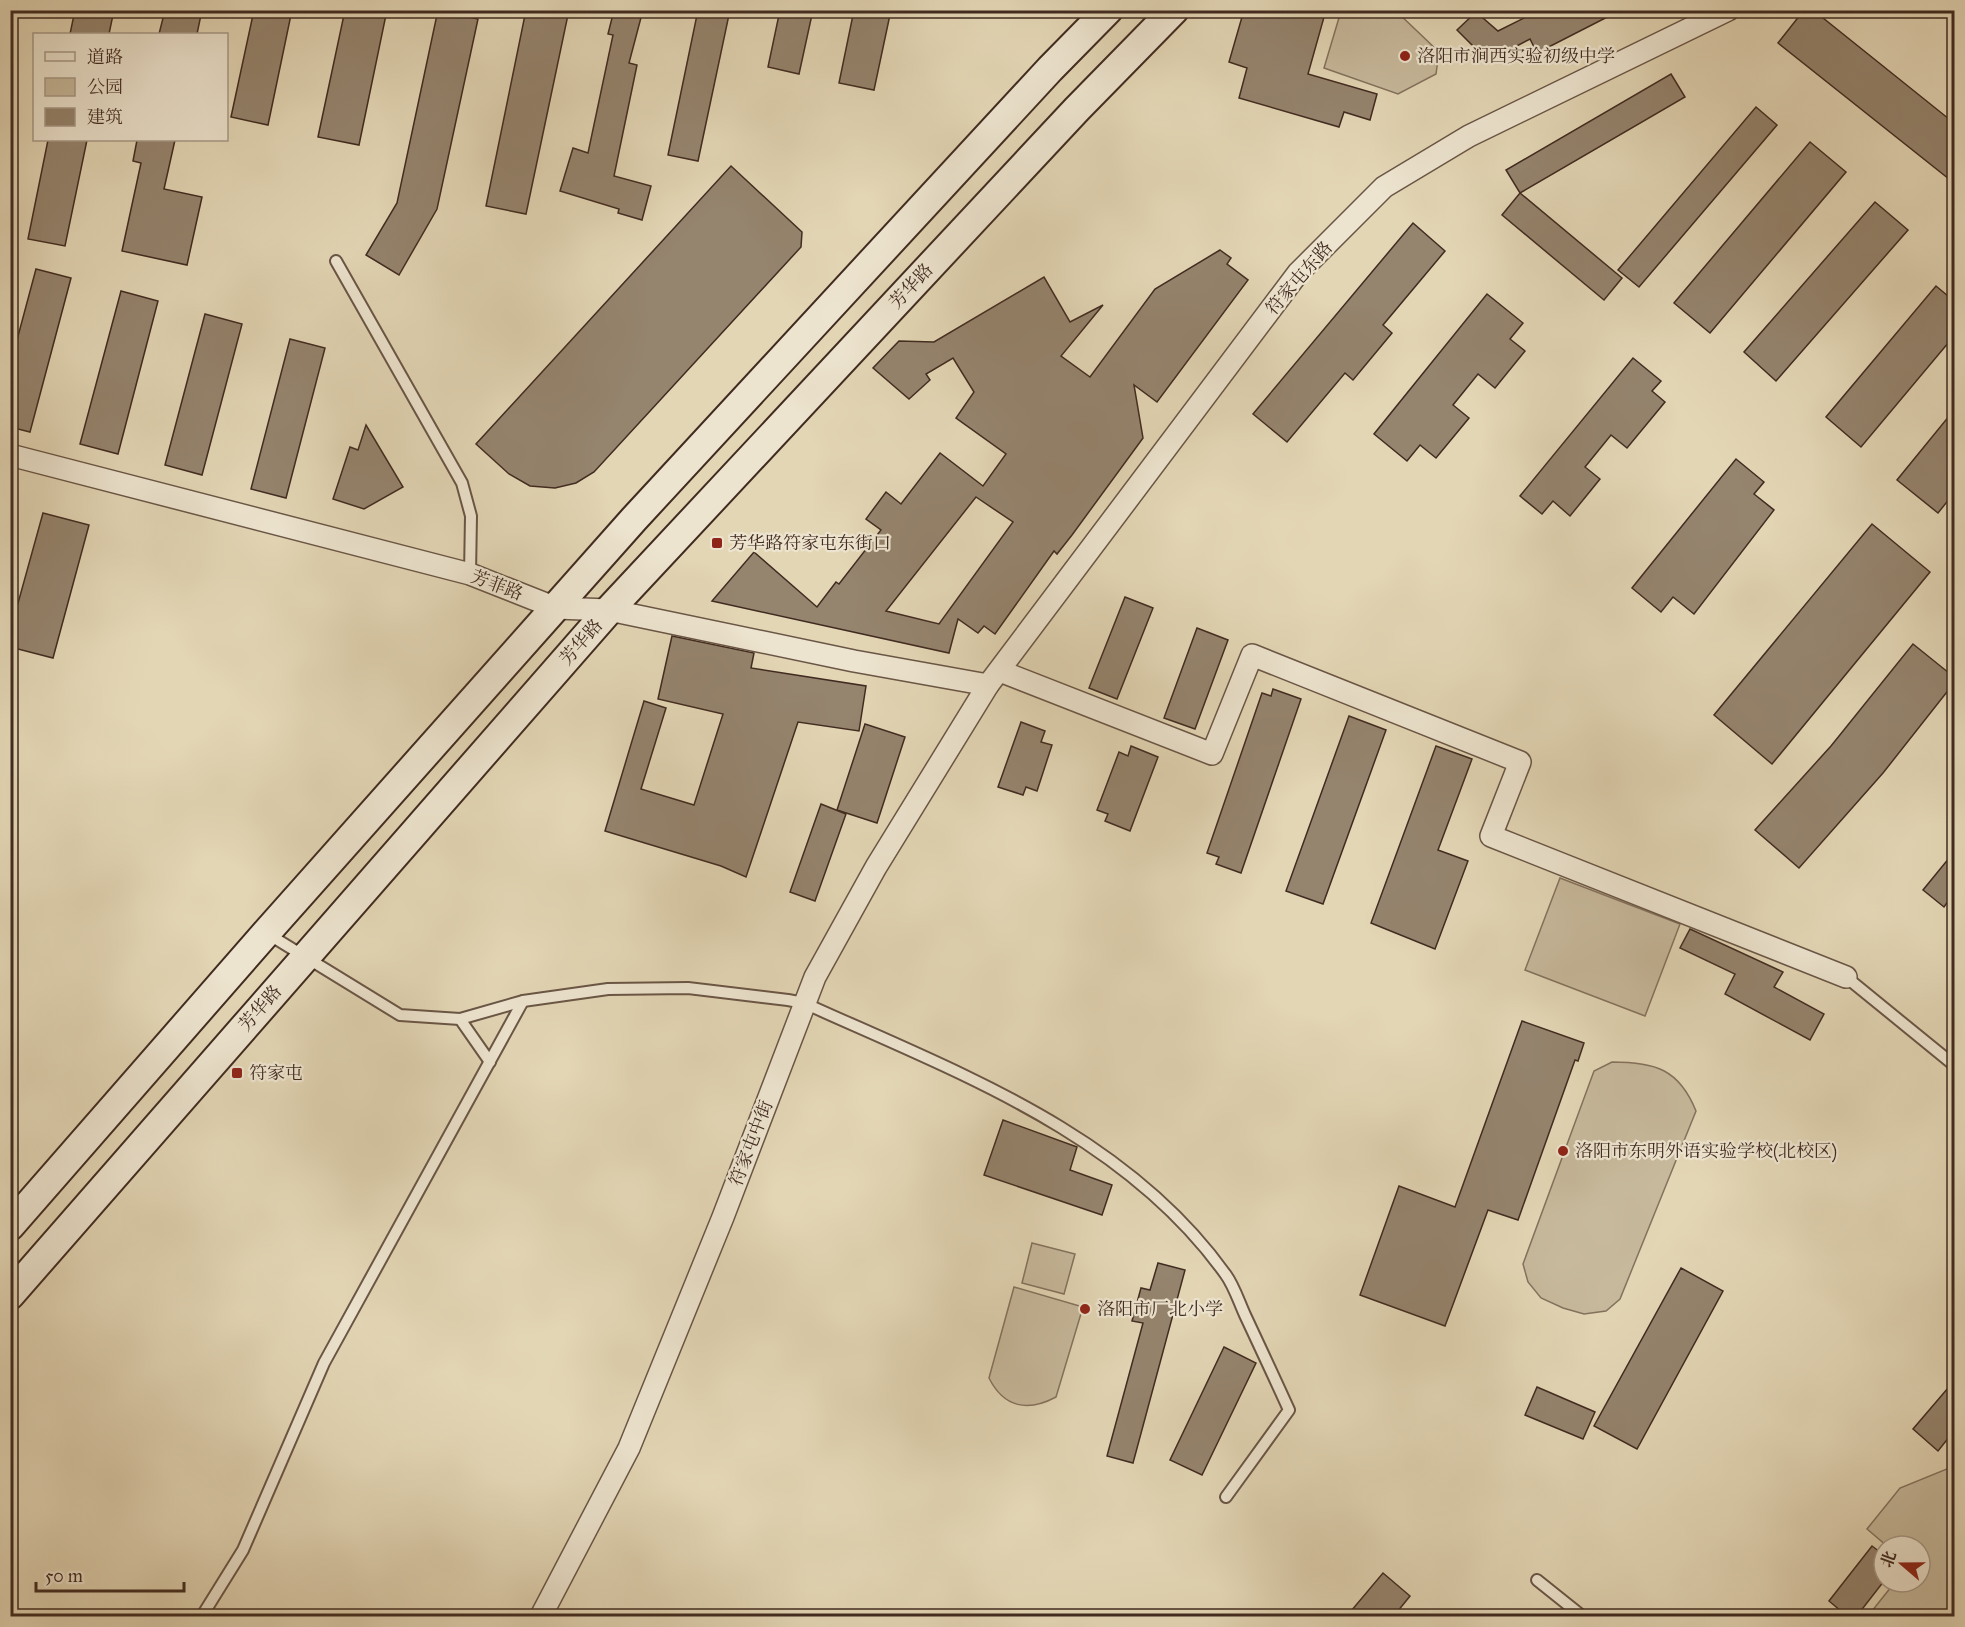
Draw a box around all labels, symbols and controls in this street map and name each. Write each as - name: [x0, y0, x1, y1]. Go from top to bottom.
- legend: [33, 33, 228, 141]
- place label: 洛阳市涧西实验初级中学: [1417, 45, 1615, 67]
- text: 道路: [87, 46, 123, 68]
- marker: 洛阳市涧西实验初级中学: [1398, 49, 1412, 63]
- text: 公园: [87, 76, 123, 98]
- text: 建筑: [87, 106, 123, 128]
- street label: 符家屯东路: [1261, 237, 1337, 319]
- street label: 芳华路: [885, 259, 937, 313]
- place label: 芳华路符家屯东街口: [729, 532, 891, 554]
- marker: 芳华路符家屯东街口: [710, 536, 724, 550]
- street label: 芳菲路: [468, 565, 526, 605]
- street label: 芳华路: [555, 614, 607, 670]
- street label: 芳华路: [234, 980, 286, 1036]
- place label: 符家屯: [249, 1062, 303, 1084]
- marker: 符家屯: [230, 1066, 244, 1080]
- street label: 符家屯中街: [725, 1097, 777, 1189]
- place label: 洛阳市东明外语实验学校(北校区): [1575, 1140, 1837, 1163]
- marker: 洛阳市东明外语实验学校(北校区): [1556, 1144, 1570, 1158]
- place label: 洛阳市厂北小学: [1097, 1298, 1223, 1320]
- marker: 洛阳市厂北小学: [1078, 1302, 1092, 1316]
- north arrow: [1872, 1534, 1932, 1594]
- text: 北: [1877, 1548, 1900, 1570]
- scale bar: [36, 1555, 184, 1593]
- text: 50 m: [45, 1565, 83, 1587]

